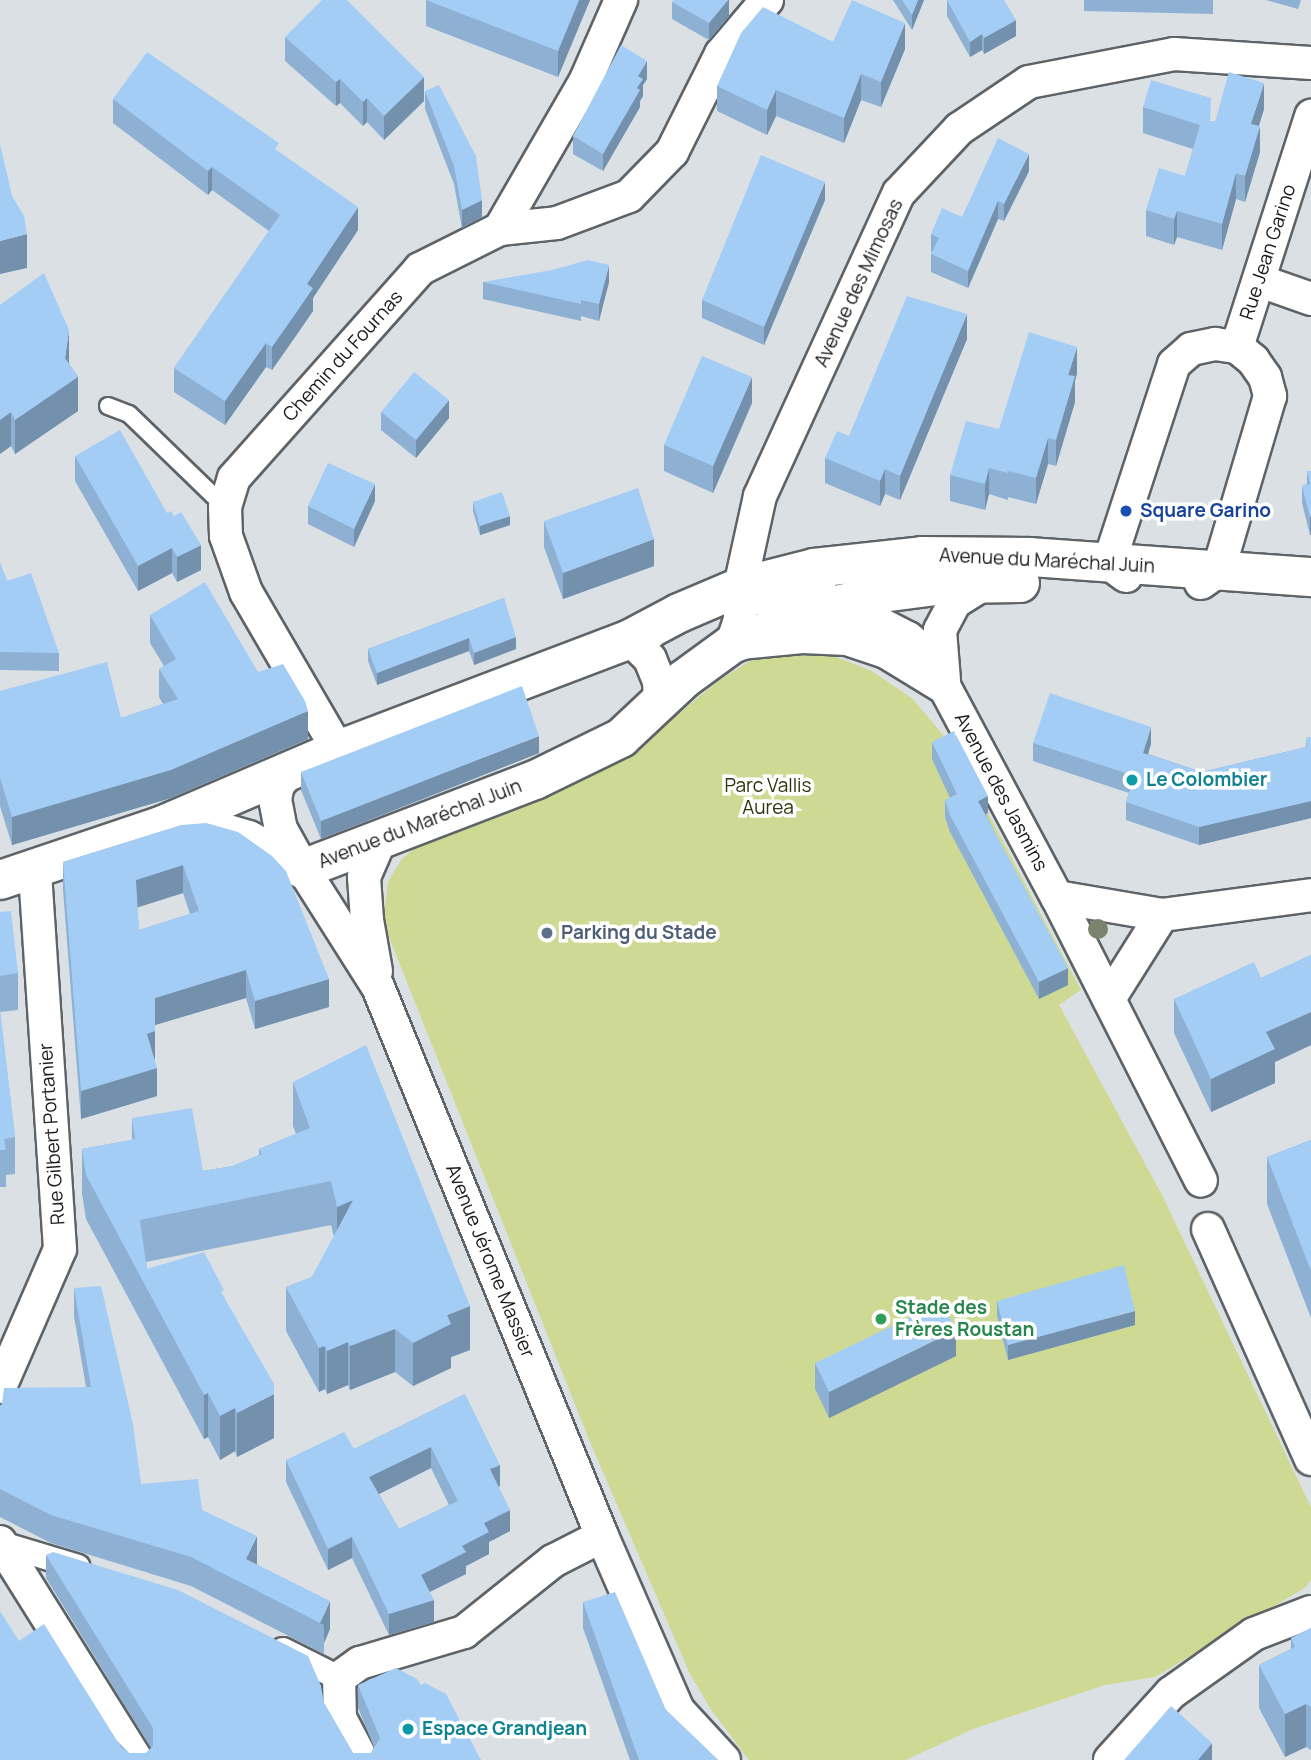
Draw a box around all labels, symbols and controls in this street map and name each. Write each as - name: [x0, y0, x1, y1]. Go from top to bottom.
- street label: Rue Jean Garino: [1235, 181, 1301, 323]
- street label: Avenue des Mimosas: [810, 195, 908, 371]
- street label: Chemin du Fournas: [278, 286, 408, 426]
- place label: Square Garino: [1140, 500, 1271, 522]
- marker: Square Garino: [1118, 503, 1134, 519]
- street label: Avenue du Maréchal Juin: [939, 544, 1155, 578]
- street label: Avenue des Jasmins: [950, 709, 1052, 875]
- place label: Le Colombier: [1146, 769, 1267, 791]
- marker: Le Colombier: [1124, 772, 1140, 788]
- street label: Avenue du Maréchal Juin: [315, 775, 525, 873]
- park label: Parc Vallis Aurea: [724, 775, 812, 819]
- place label: Parking du Stade: [561, 922, 717, 944]
- marker: Parking du Stade: [539, 925, 555, 941]
- street label: Rue Gilbert Portanier: [34, 1042, 70, 1226]
- street label: Avenue Jérome Massier: [441, 1161, 539, 1361]
- place label: Stade des Frères Roustan: [895, 1297, 1034, 1341]
- marker: Stade des Frères Roustan: [873, 1311, 889, 1327]
- place label: Espace Grandjean: [422, 1718, 587, 1740]
- marker: Espace Grandjean: [400, 1721, 416, 1737]

